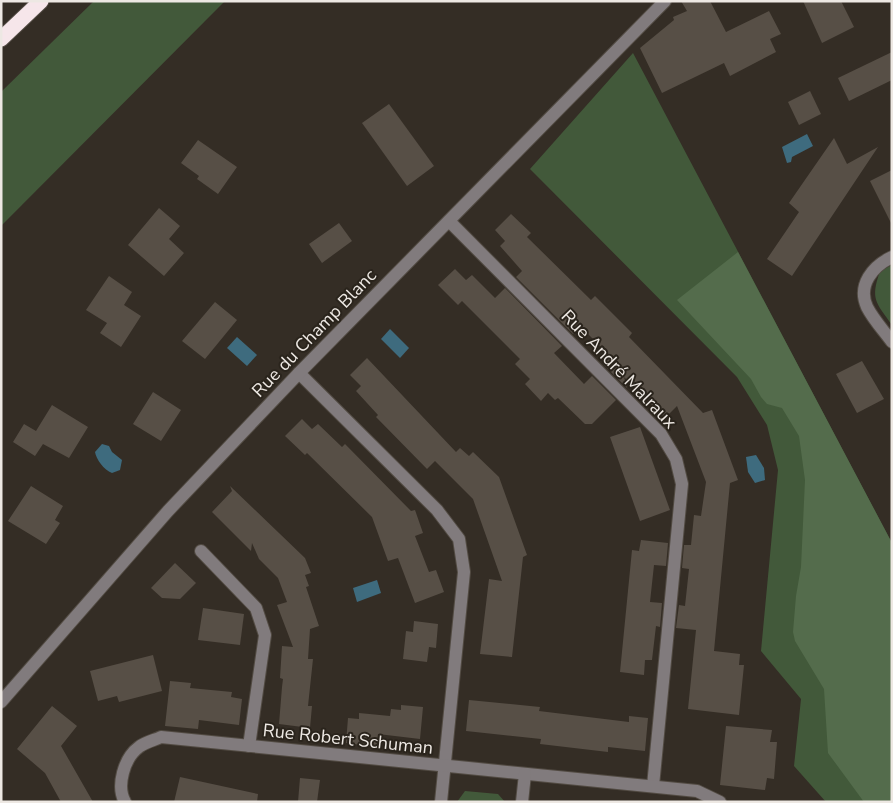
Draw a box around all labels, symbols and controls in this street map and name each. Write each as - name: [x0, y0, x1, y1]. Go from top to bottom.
- street label: Rue du Champ Blanc: [246, 264, 382, 402]
- street label: Rue André Malraux: [556, 304, 682, 434]
- street label: Rue Robert Schuman: [262, 718, 434, 760]

